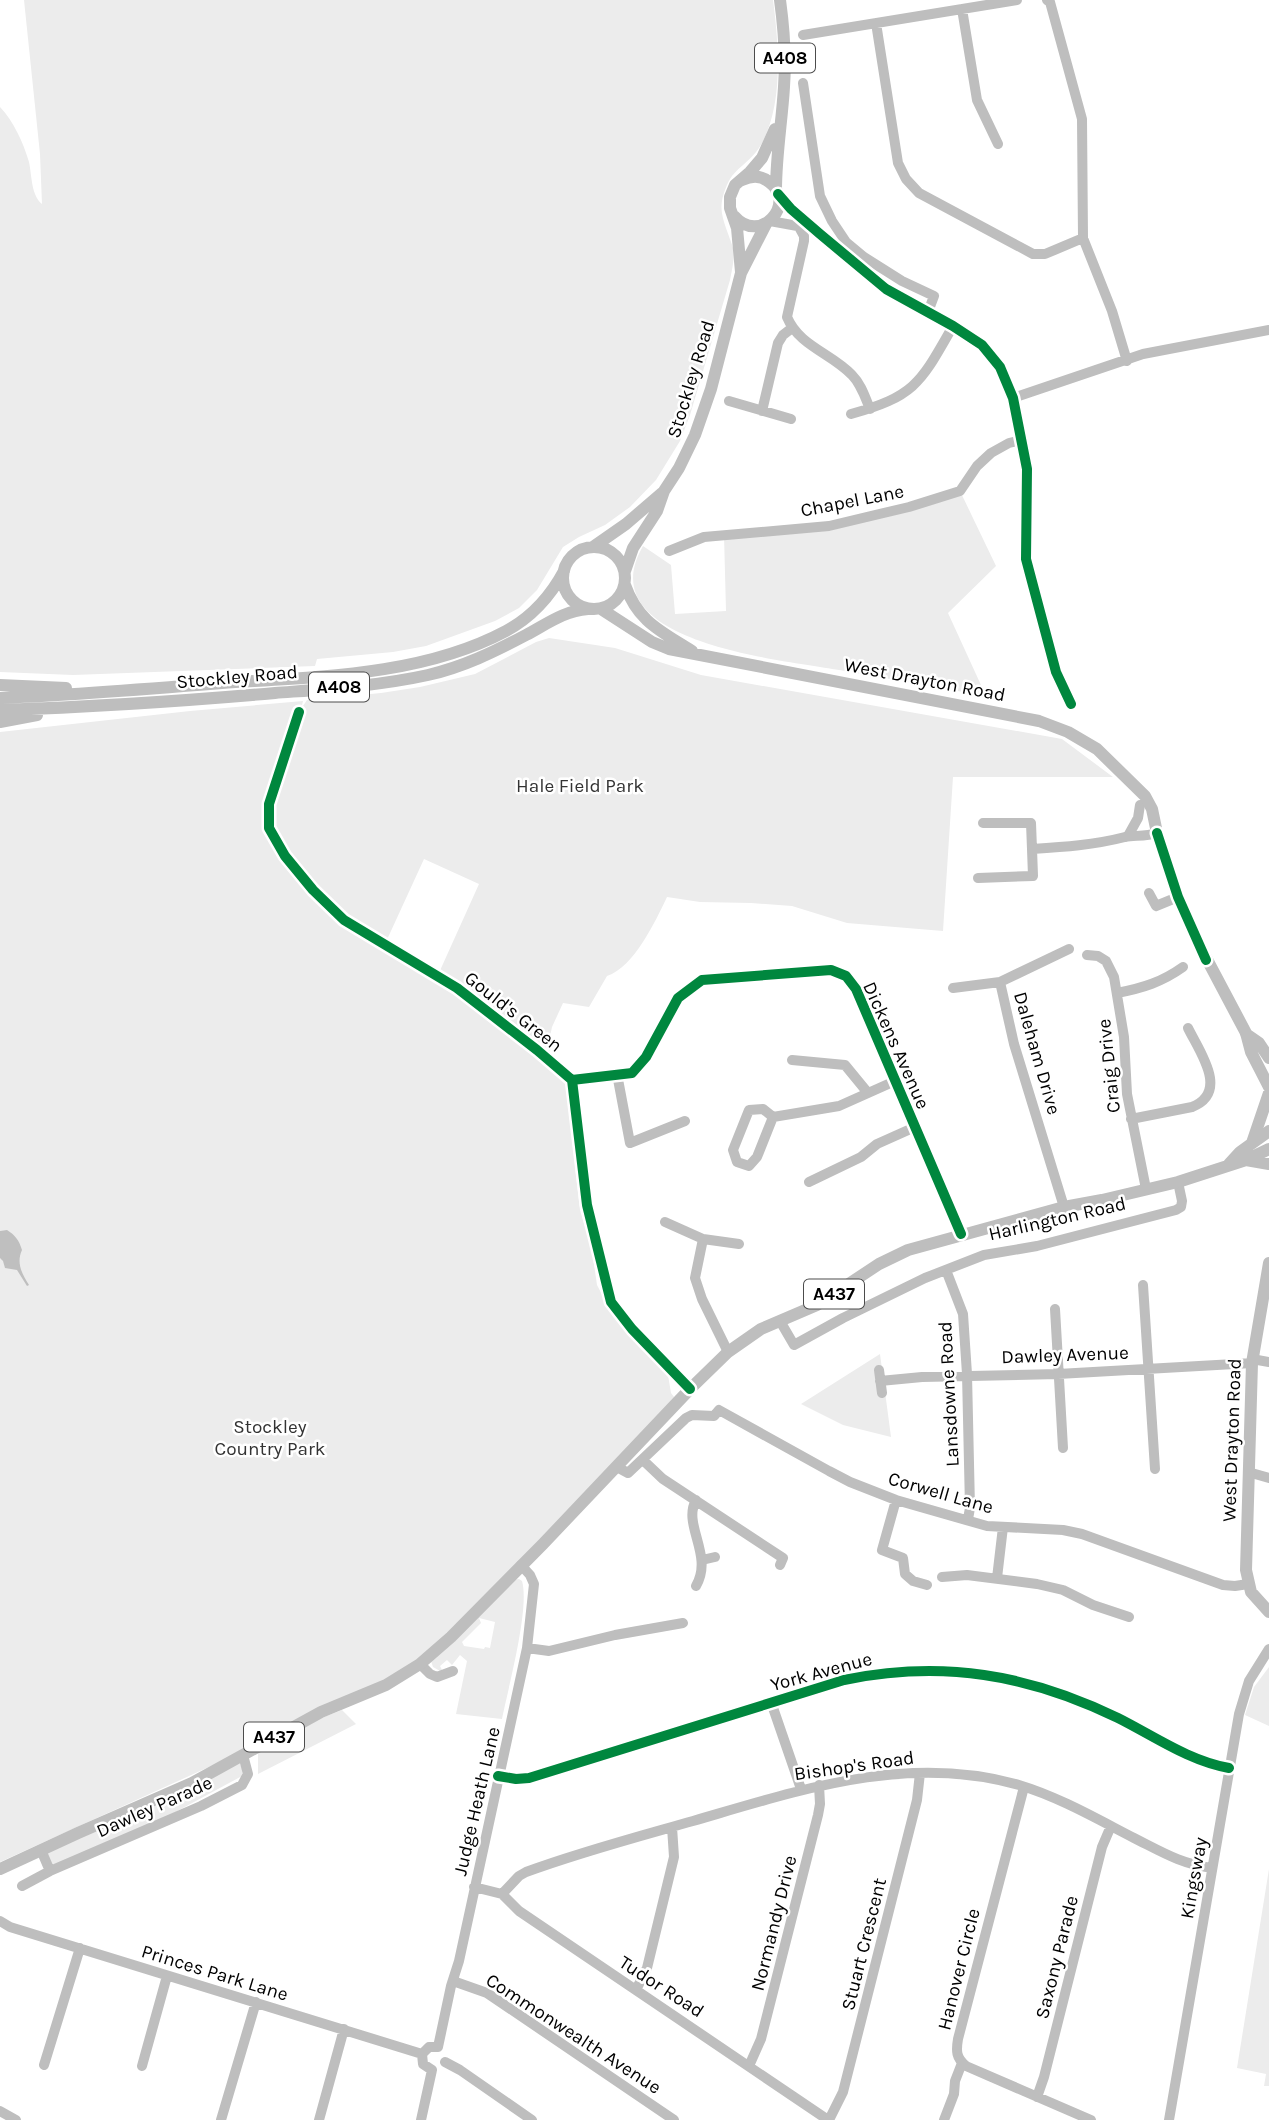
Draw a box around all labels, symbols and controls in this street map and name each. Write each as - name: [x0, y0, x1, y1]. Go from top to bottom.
- road number: A408: [755, 44, 815, 72]
- street label: Stockley Road: [663, 318, 719, 441]
- street label: Chapel Lane: [799, 480, 906, 522]
- street label: West Drayton Road: [842, 654, 1007, 706]
- street label: Stockley Road: [176, 661, 299, 693]
- road number: A408: [309, 672, 369, 702]
- park label: Hale Field Park: [516, 775, 644, 797]
- street label: Gould's Green: [460, 967, 567, 1057]
- street label: Dickens Avenue: [858, 978, 934, 1112]
- street label: Daleham Drive: [1009, 989, 1065, 1117]
- street label: Craig Drive: [1093, 1018, 1125, 1114]
- street label: Harlington Road: [986, 1192, 1128, 1245]
- road number: A437: [804, 1280, 864, 1308]
- street label: Lansdowne Road: [934, 1321, 964, 1467]
- street label: Dawley Avenue: [1001, 1342, 1129, 1368]
- street label: West Drayton Road: [1218, 1358, 1246, 1522]
- park label: Stockley Country Park: [215, 1416, 326, 1460]
- street label: Corwell Lane: [886, 1467, 996, 1518]
- street label: York Avenue: [768, 1648, 874, 1696]
- road number: A437: [244, 1722, 304, 1752]
- street label: Judge Heath Lane: [449, 1725, 505, 1878]
- street label: Bishop's Road: [793, 1747, 916, 1785]
- street label: Dawley Parade: [93, 1772, 216, 1842]
- street label: Kingsway: [1176, 1836, 1212, 1921]
- street label: Normandy Drive: [746, 1853, 801, 1993]
- street label: Stuart Crescent: [837, 1876, 891, 2013]
- street label: Saxony Parade: [1031, 1893, 1083, 2021]
- street label: Hanover Circle: [933, 1906, 985, 2032]
- street label: Princes Park Lane: [139, 1940, 291, 2006]
- street label: Tudor Road: [615, 1951, 708, 2022]
- street label: Commonwealth Avenue: [482, 1969, 665, 2099]

